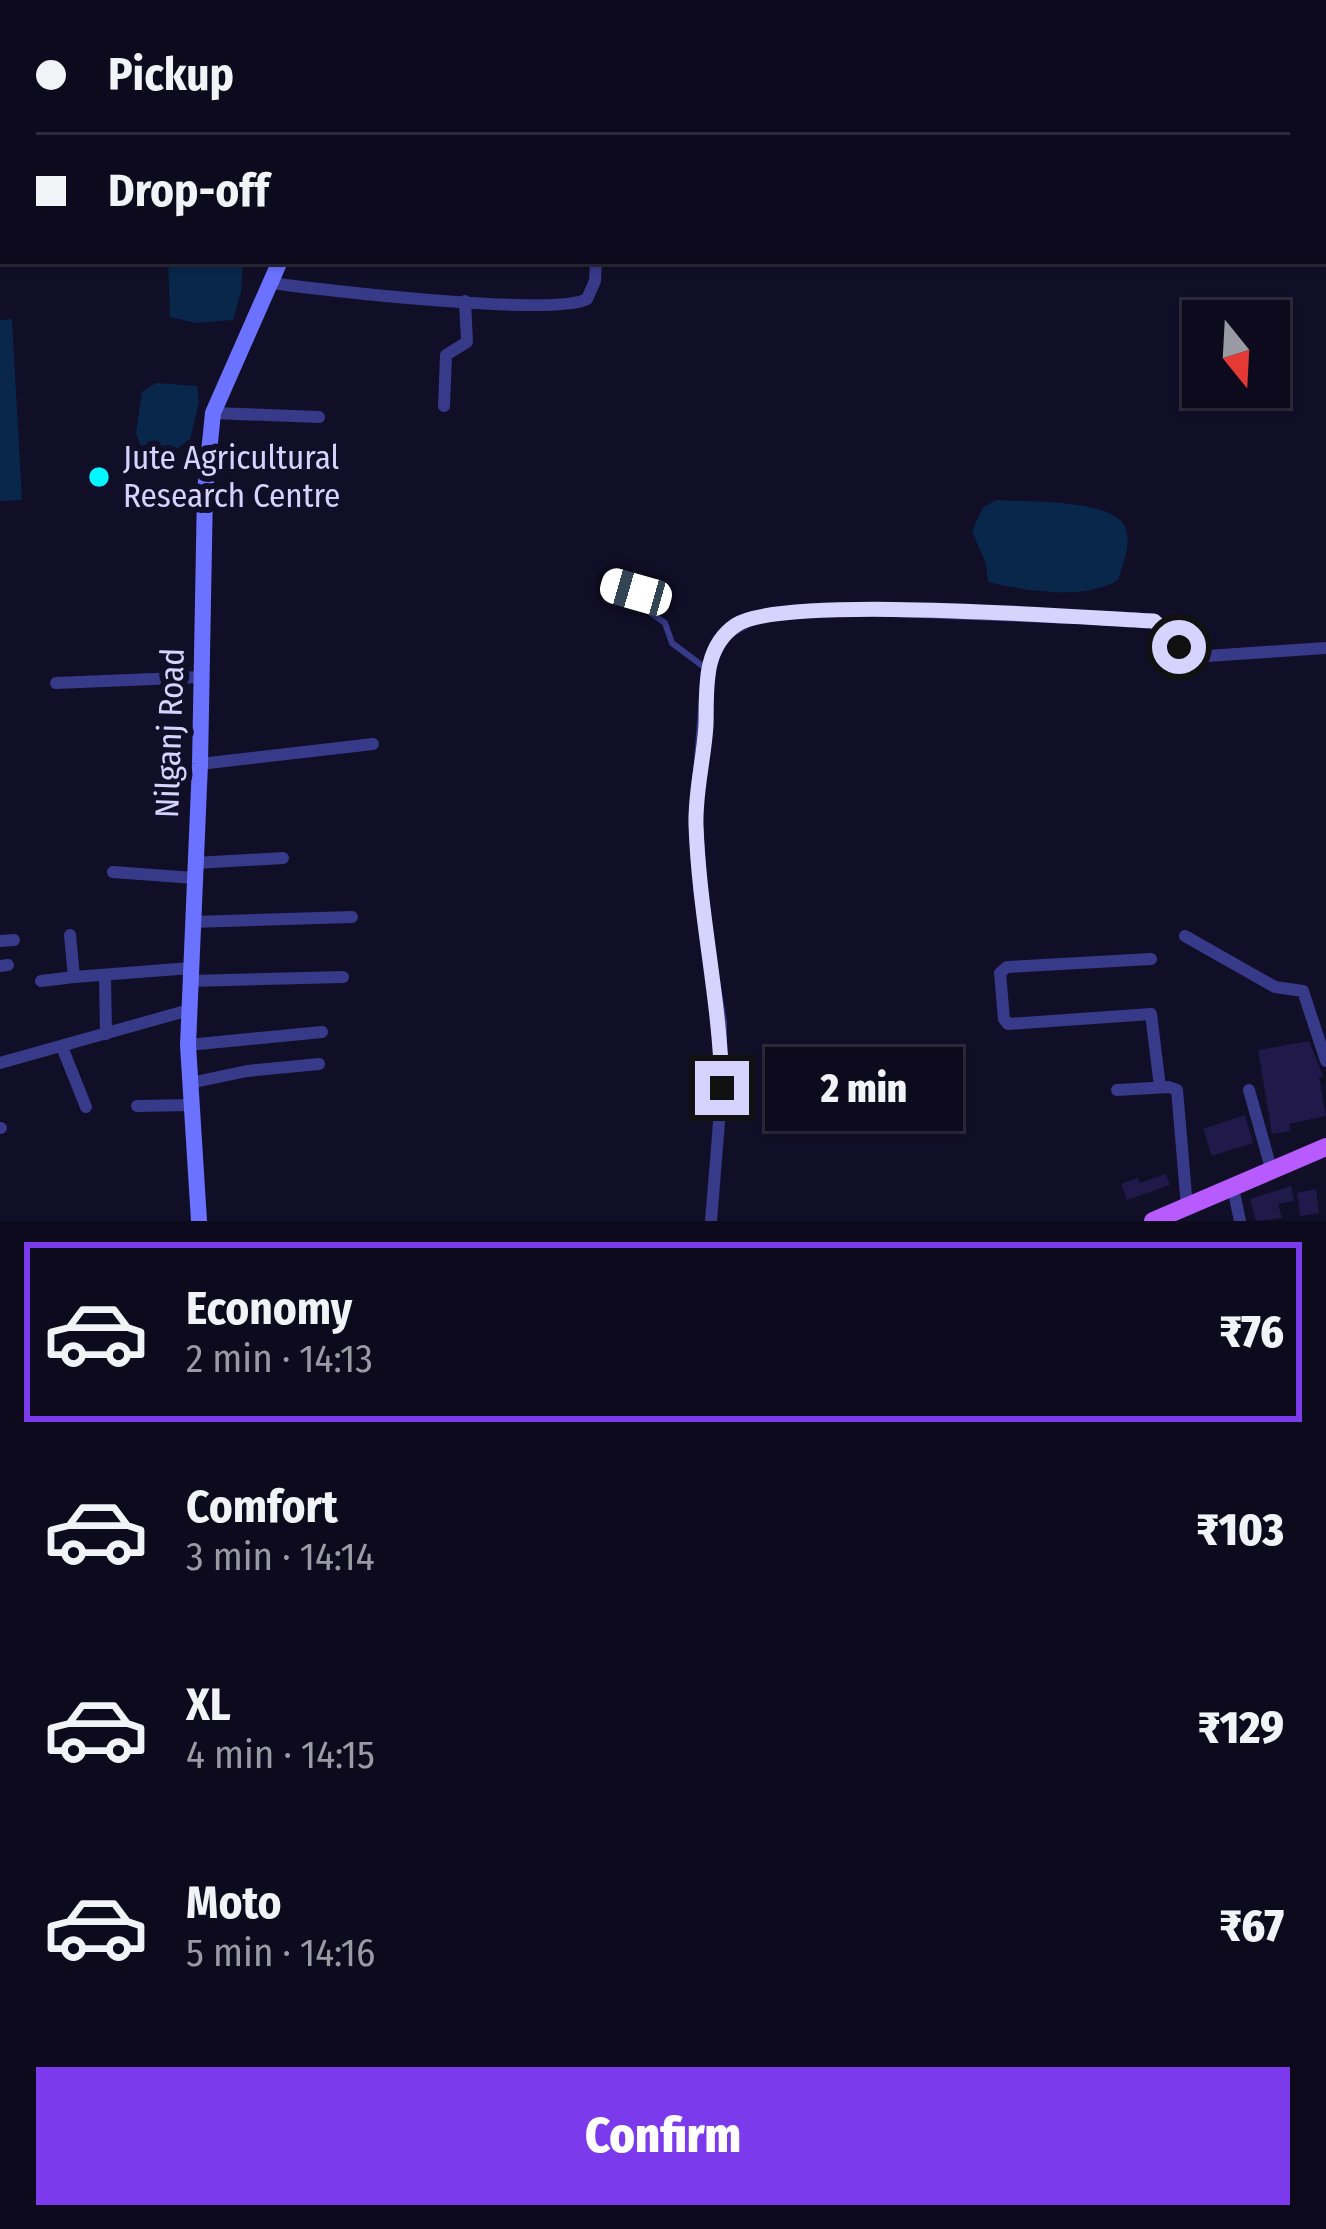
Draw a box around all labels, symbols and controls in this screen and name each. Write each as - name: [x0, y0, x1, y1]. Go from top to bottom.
- text: Pickup: [108, 48, 234, 102]
- text: Drop-off: [108, 164, 269, 218]
- north arrow: [1182, 300, 1290, 408]
- map controls: [1182, 300, 1290, 408]
- place label: Jute Agricultural Research Centre: [123, 438, 340, 516]
- marker: Jute Agricultural Research Centre: [86, 464, 112, 490]
- car: [596, 565, 676, 619]
- route start: [1152, 620, 1206, 674]
- street label: Nilganj Road: [147, 647, 193, 819]
- callout: 2 min: [764, 1046, 962, 1130]
- route end: [695, 1061, 749, 1115]
- text: 2 min: [821, 1066, 907, 1112]
- icon: car: [42, 1278, 150, 1386]
- text: Economy: [186, 1282, 352, 1336]
- text: ₹76: [1219, 1305, 1284, 1359]
- text: 2 min · 14:13: [186, 1336, 373, 1382]
- icon: car: [42, 1476, 150, 1584]
- text: Comfort: [186, 1480, 338, 1534]
- text: ₹103: [1196, 1503, 1284, 1557]
- text: 3 min · 14:14: [186, 1534, 375, 1580]
- icon: car: [42, 1674, 150, 1782]
- text: XL: [186, 1678, 231, 1732]
- text: ₹129: [1198, 1701, 1284, 1755]
- text: 4 min · 14:15: [186, 1732, 375, 1778]
- icon: car: [42, 1872, 150, 1980]
- text: Moto: [186, 1876, 282, 1930]
- text: ₹67: [1219, 1899, 1284, 1953]
- text: 5 min · 14:16: [186, 1930, 375, 1976]
- button: Confirm: [36, 2067, 1290, 2205]

